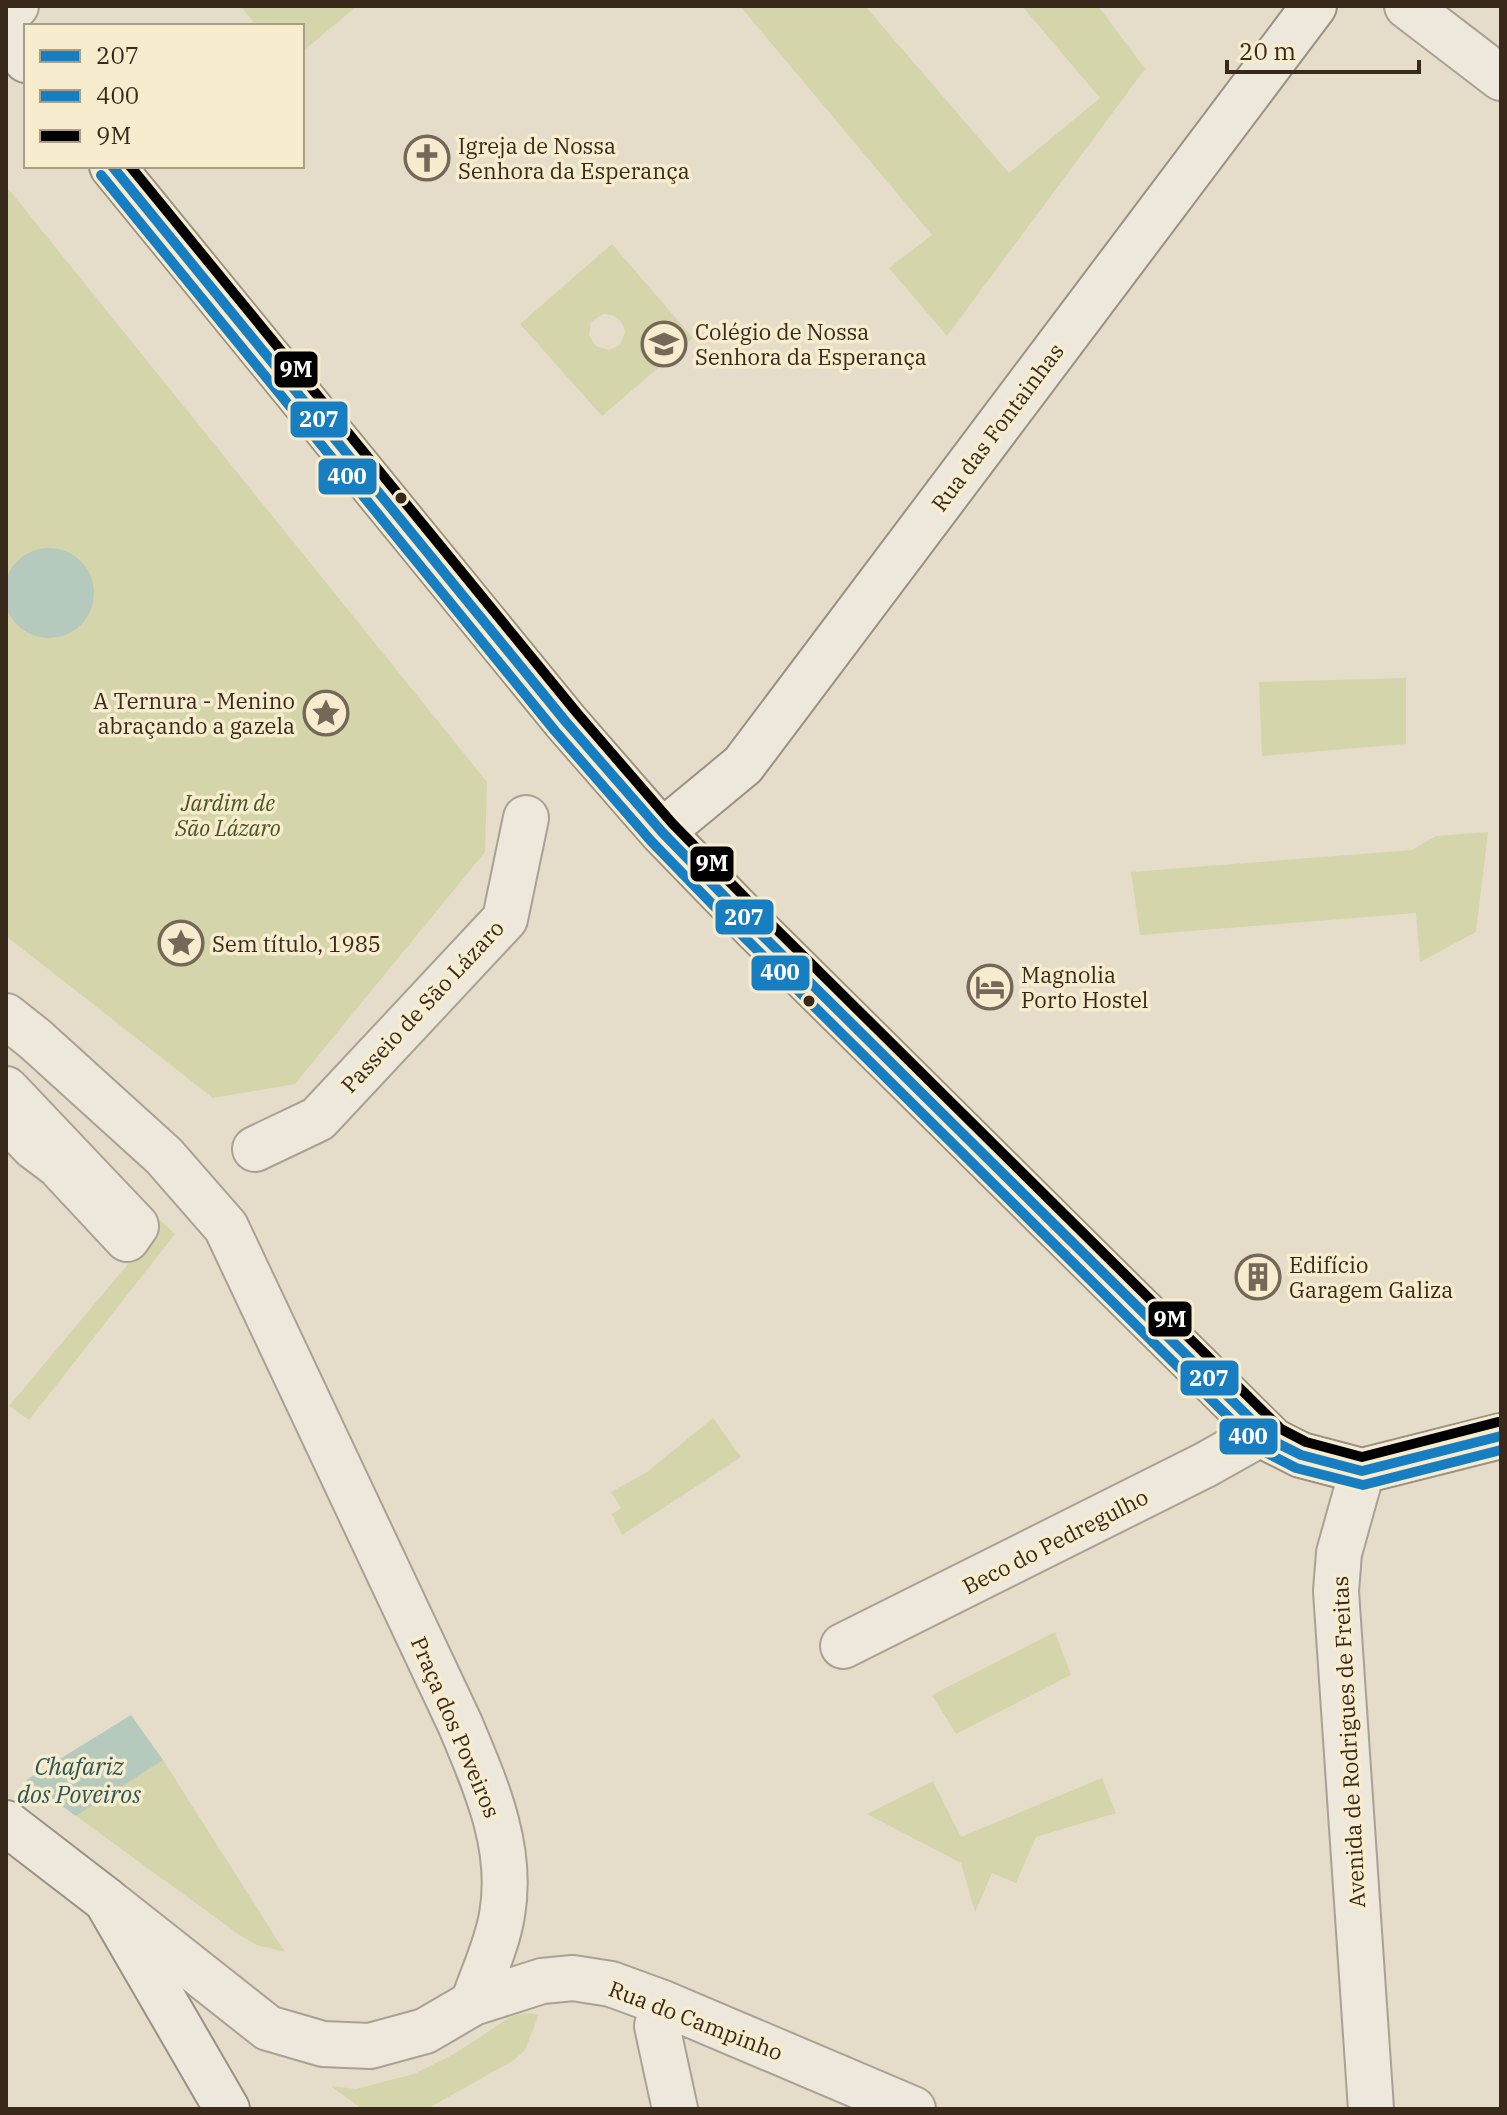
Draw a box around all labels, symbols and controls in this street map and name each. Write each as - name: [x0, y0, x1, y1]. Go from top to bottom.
- legend: [24, 24, 304, 168]
- scale bar: [1227, 24, 1419, 74]
- text: 20 m: [1239, 35, 1296, 67]
- text: 207: [96, 39, 139, 71]
- text: 400: [96, 79, 139, 111]
- text: 9M: [96, 119, 131, 151]
- place label: Igreja de Nossa Senhora da Esperança: [458, 131, 690, 185]
- church icon: Igreja de Nossa Senhora da Esperança: [403, 134, 451, 182]
- place label: Colégio de Nossa Senhora da Esperança: [695, 317, 927, 371]
- school or university icon: Colégio de Nossa Senhora da Esperança: [640, 320, 688, 368]
- street label: Rua das Fontainhas: [924, 337, 1070, 517]
- line badge: 9M: [273, 350, 319, 389]
- text: 9M: [280, 354, 312, 383]
- line badge: 207: [289, 400, 349, 439]
- text: 207: [299, 404, 339, 433]
- line badge: 400: [317, 457, 378, 496]
- text: 400: [327, 461, 367, 490]
- unlabelled marker: [393, 490, 409, 506]
- place label: A Ternura - Menino abraçando a gazela: [93, 686, 295, 740]
- place icon: A Ternura - Menino abraçando a gazela: [302, 689, 350, 737]
- park label: Jardim de São Lázaro: [174, 788, 281, 842]
- line badge: 9M: [689, 845, 735, 883]
- text: 9M: [696, 848, 728, 877]
- line badge: 207: [714, 898, 775, 936]
- text: 207: [724, 902, 764, 931]
- street label: Passeio de São Lázaro: [334, 913, 510, 1099]
- place icon: Sem título, 1985: [157, 919, 205, 967]
- place label: Sem título, 1985: [212, 929, 381, 958]
- line badge: 400: [750, 954, 811, 992]
- text: 400: [760, 957, 800, 986]
- place label: Magnolia Porto Hostel: [1021, 960, 1148, 1014]
- hotel icon: Magnolia Porto Hostel: [966, 963, 1014, 1011]
- unlabelled marker: [801, 993, 817, 1009]
- place label: Edifício Garagem Galiza: [1289, 1250, 1453, 1304]
- building icon: Edifício Garagem Galiza: [1234, 1253, 1282, 1301]
- line badge: 9M: [1147, 1300, 1193, 1338]
- text: 9M: [1154, 1304, 1186, 1333]
- line badge: 207: [1179, 1359, 1240, 1397]
- text: 207: [1189, 1363, 1229, 1392]
- line badge: 400: [1218, 1417, 1279, 1456]
- text: 400: [1228, 1421, 1268, 1450]
- street label: Beco do Pedregulho: [957, 1482, 1153, 1600]
- street label: Avenida de Rodrigues de Freitas: [1325, 1575, 1371, 1909]
- street label: Praça dos Poveiros: [405, 1632, 507, 1822]
- water label: Chafariz dos Poveiros: [17, 1750, 141, 1810]
- street label: Rua do Campinho: [605, 1974, 787, 2066]

